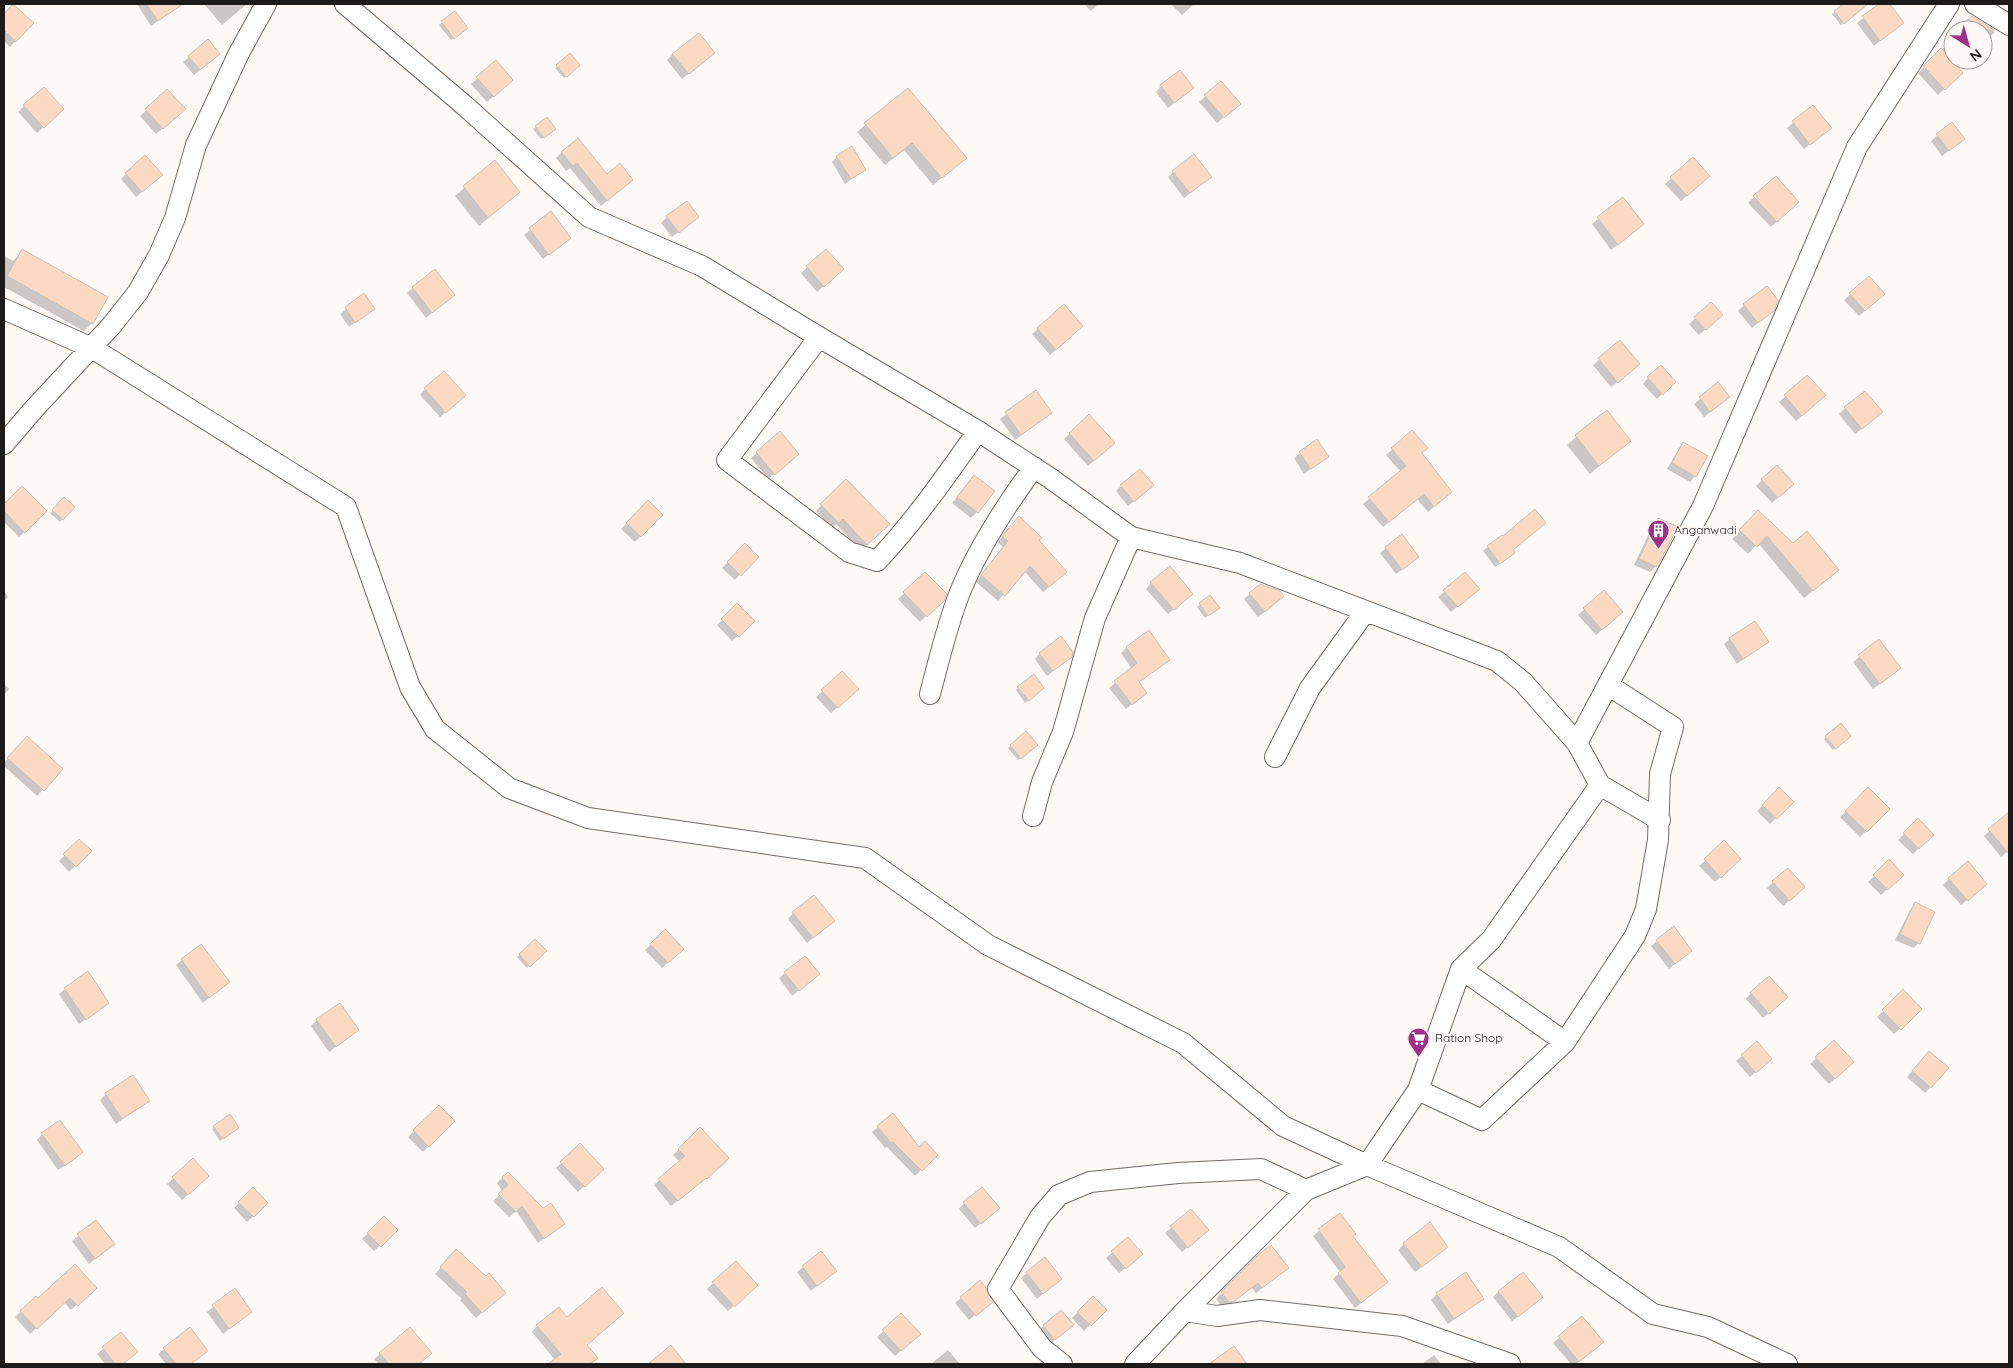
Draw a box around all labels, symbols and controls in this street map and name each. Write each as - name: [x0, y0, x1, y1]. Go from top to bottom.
- north arrow: [1943, 20, 1993, 70]
- text: N: [1966, 45, 1985, 66]
- building icon: Anganwadi: [1646, 518, 1670, 549]
- place label: Anganwadi: [1674, 522, 1737, 537]
- supermarket icon: Ration Shop: [1407, 1026, 1431, 1057]
- place label: Ration Shop: [1435, 1030, 1503, 1045]

